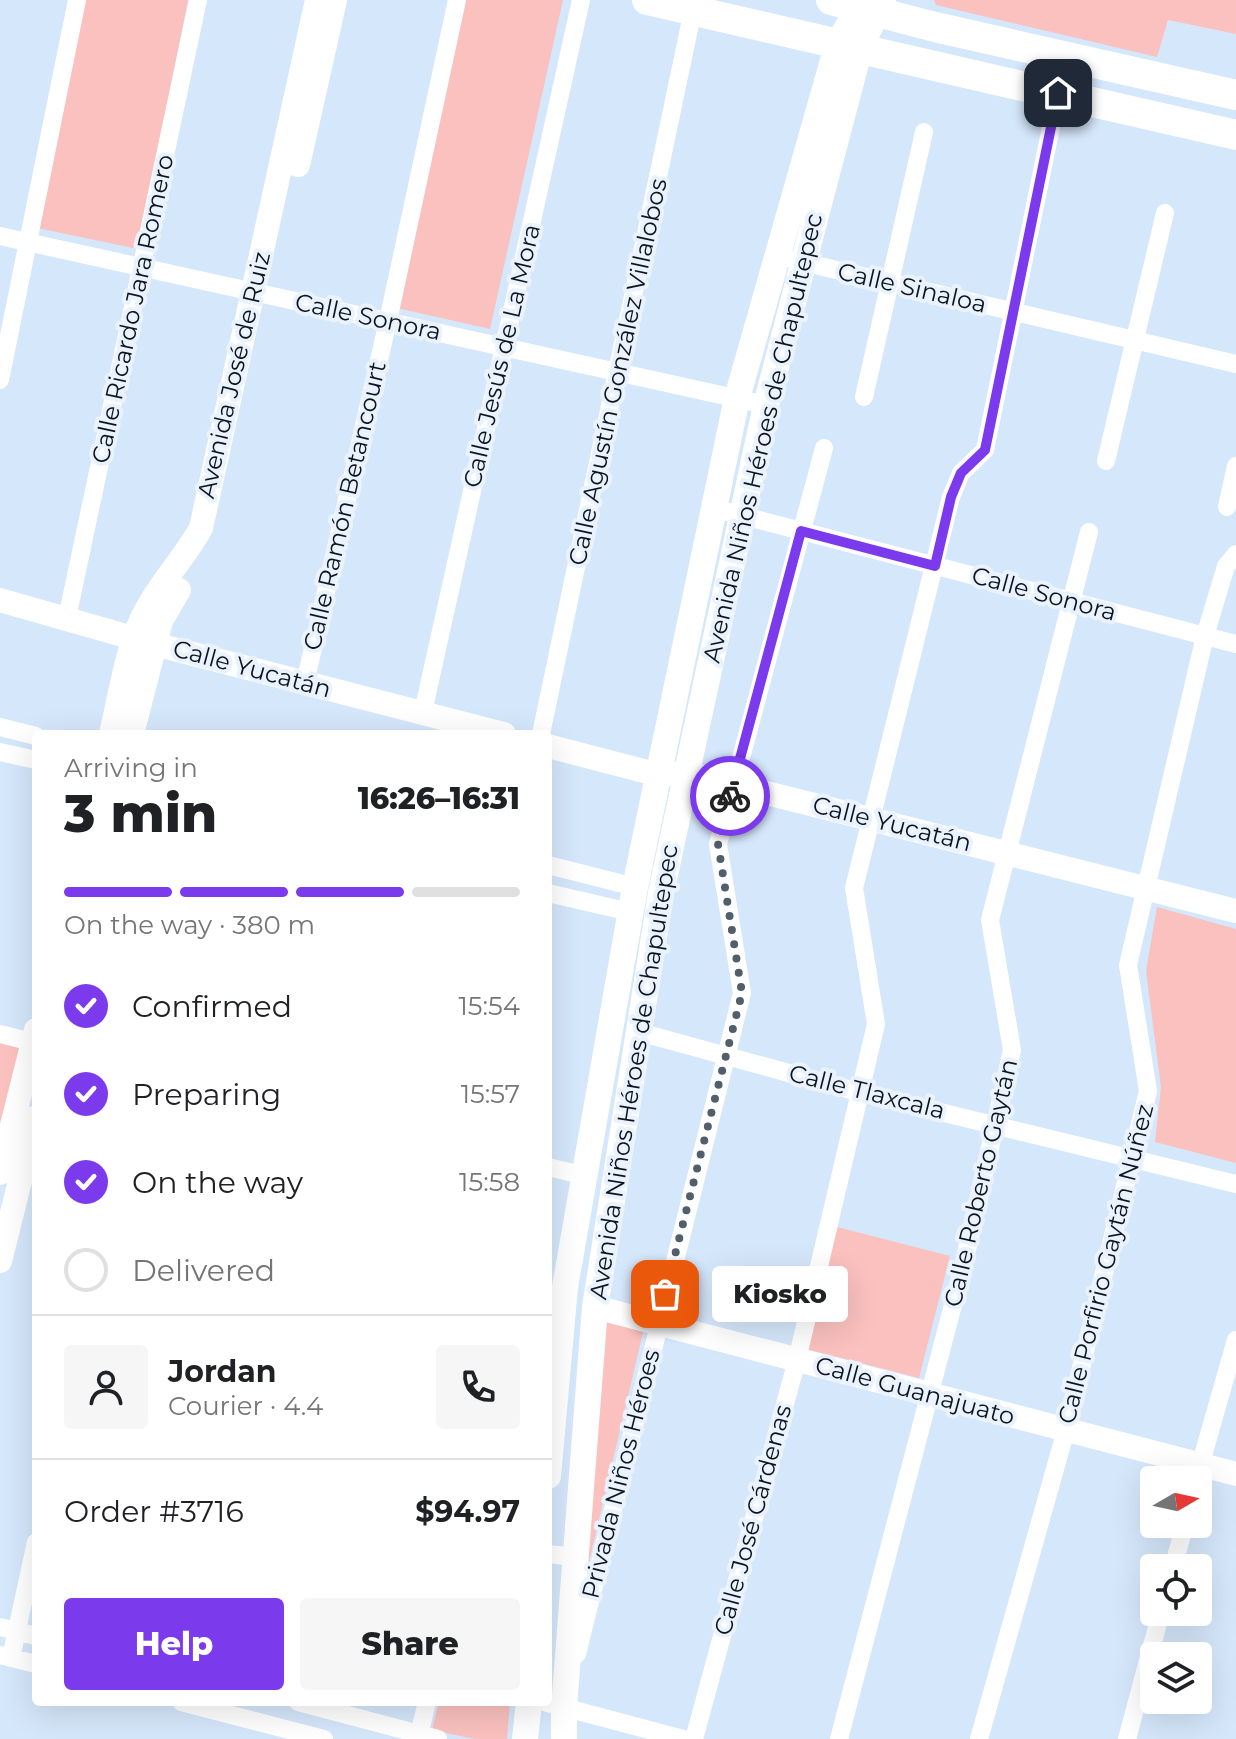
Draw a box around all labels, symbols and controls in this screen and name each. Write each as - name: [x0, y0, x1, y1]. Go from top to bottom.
- pin: [1024, 59, 1092, 127]
- icon: home: [1036, 71, 1080, 115]
- street label: Calle Ricardo Jara Romero: [86, 152, 179, 466]
- street label: Calle Agustín González Villalobos: [562, 176, 673, 568]
- street label: Avenida Niños Héroes de Chapultepec: [697, 210, 828, 665]
- street label: Calle Jesús de La Mora: [457, 221, 546, 490]
- street label: Avenida José de Ruiz: [191, 249, 276, 501]
- street label: Calle Sinaloa: [835, 256, 989, 319]
- street label: Calle Sonora: [292, 287, 444, 346]
- street label: Calle Ramón Betancourt: [297, 358, 392, 653]
- street label: Calle Sonora: [969, 560, 1120, 627]
- street label: Calle Yucatán: [170, 633, 334, 704]
- text: Arriving in: [64, 752, 198, 784]
- courier: [690, 756, 770, 836]
- icon: bike: [708, 774, 752, 818]
- text: 16:26–16:31: [358, 780, 520, 817]
- text: 3 min: [64, 782, 217, 845]
- street label: Calle Yucatán: [810, 790, 974, 857]
- street label: Avenida Niños Héroes de Chapultepec: [583, 842, 684, 1302]
- text: On the way · 380 m: [64, 909, 315, 941]
- icon: check: [64, 984, 108, 1028]
- text: Confirmed: [132, 988, 292, 1025]
- text: 15:54: [458, 990, 520, 1022]
- street label: Calle Roberto Gaytán: [938, 1056, 1023, 1310]
- street label: Calle Tlaxcala: [786, 1058, 948, 1125]
- icon: check: [64, 1072, 108, 1116]
- text: Preparing: [132, 1076, 281, 1113]
- text: 15:57: [461, 1078, 520, 1110]
- street label: Calle Porfirio Gaytán Núñez: [1052, 1101, 1159, 1427]
- icon: check: [64, 1160, 108, 1204]
- text: On the way: [132, 1164, 303, 1201]
- text: 15:58: [459, 1166, 520, 1198]
- text: Delivered: [132, 1252, 275, 1289]
- pin: [631, 1260, 699, 1328]
- callout: Kiosko: [713, 1266, 849, 1322]
- icon: bag: [643, 1272, 687, 1316]
- text: Kiosko: [733, 1278, 827, 1310]
- button: person: [64, 1345, 148, 1429]
- button: phone: [436, 1345, 520, 1429]
- street label: Privada Niños Héroes: [576, 1346, 666, 1602]
- street label: Calle Guanajuato: [812, 1350, 1018, 1431]
- text: Jordan: [168, 1353, 277, 1390]
- text: Courier · 4.4: [168, 1390, 323, 1422]
- street label: Calle José Cárdenas: [708, 1401, 797, 1638]
- north arrow: [1140, 1466, 1212, 1538]
- map controls: [1140, 1466, 1212, 1714]
- text: Order #3716: [64, 1493, 244, 1530]
- text: $94.97: [415, 1493, 520, 1530]
- button: locate: [1140, 1554, 1212, 1626]
- button: Help: [64, 1598, 284, 1690]
- button: Share: [300, 1598, 520, 1690]
- button: layers: [1140, 1642, 1212, 1714]

